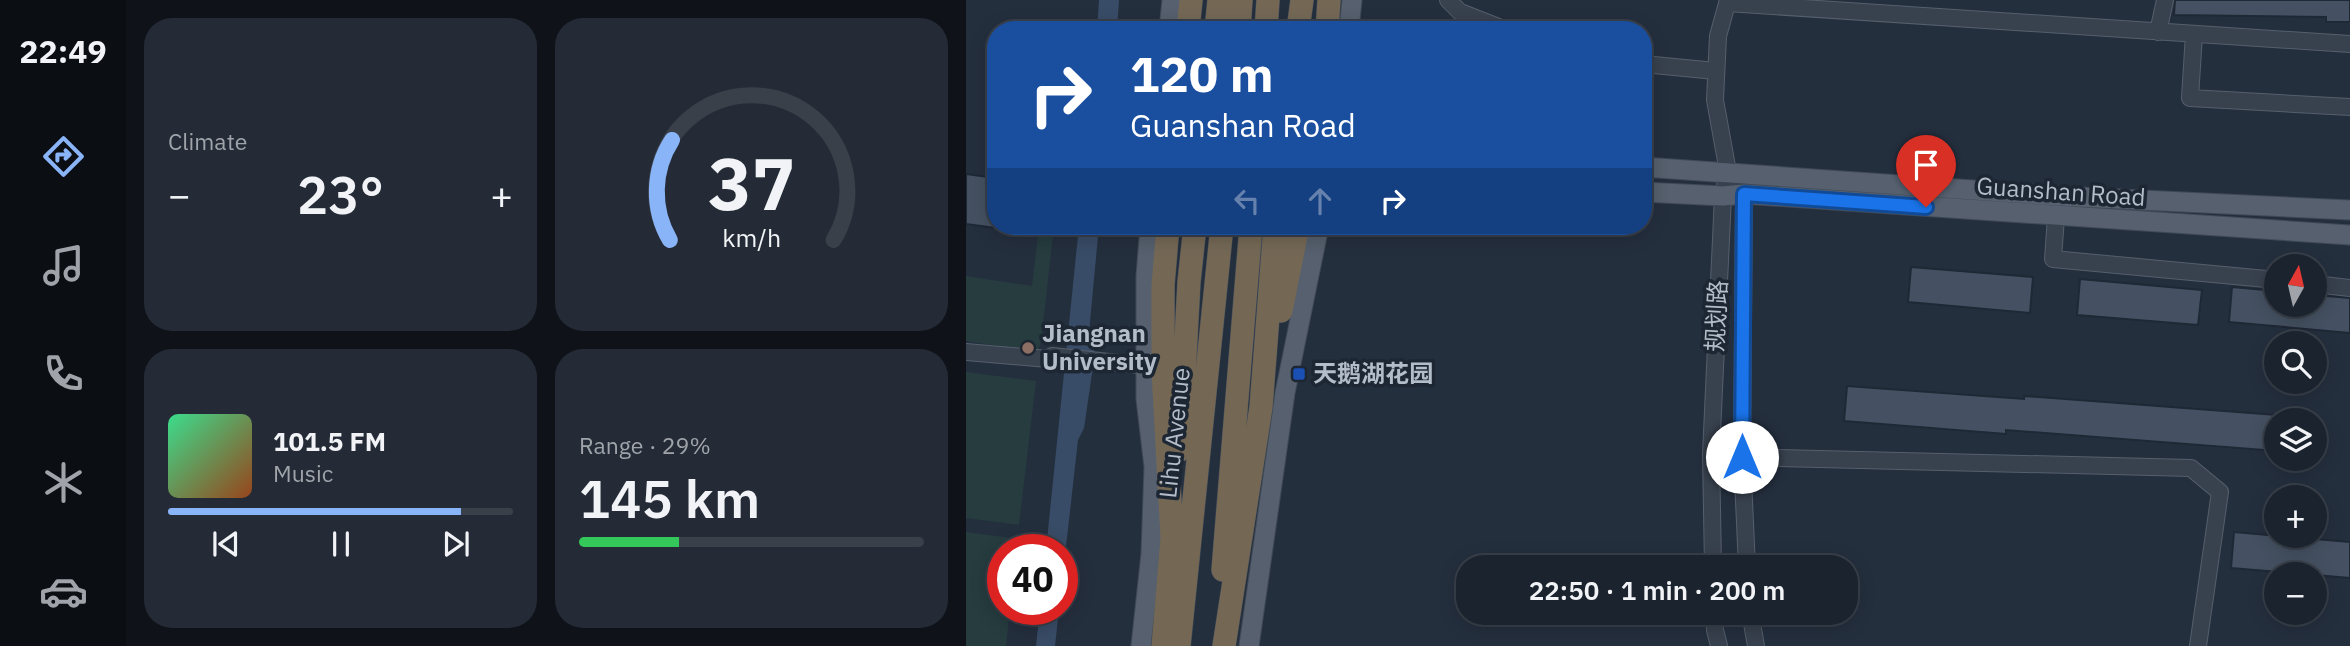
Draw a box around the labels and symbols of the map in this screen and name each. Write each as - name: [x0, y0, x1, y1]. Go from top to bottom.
- pin: [1896, 135, 1956, 207]
- street label: Guanshan Road: [1975, 169, 2147, 213]
- north arrow: [2264, 254, 2328, 317]
- street label: 规划路: [1698, 279, 1734, 353]
- place label: Jiangnan University: [1042, 317, 1157, 377]
- marker: Jiangnan University: [1020, 340, 1036, 356]
- place label: 天鹅湖花园: [1313, 357, 1433, 389]
- street label: Lihu Avenue: [1151, 366, 1197, 500]
- marker: 天鹅湖花园: [1291, 366, 1307, 382]
- position arrow: [1705, 420, 1779, 494]
- speed limit sign: 40: [987, 534, 1078, 625]

